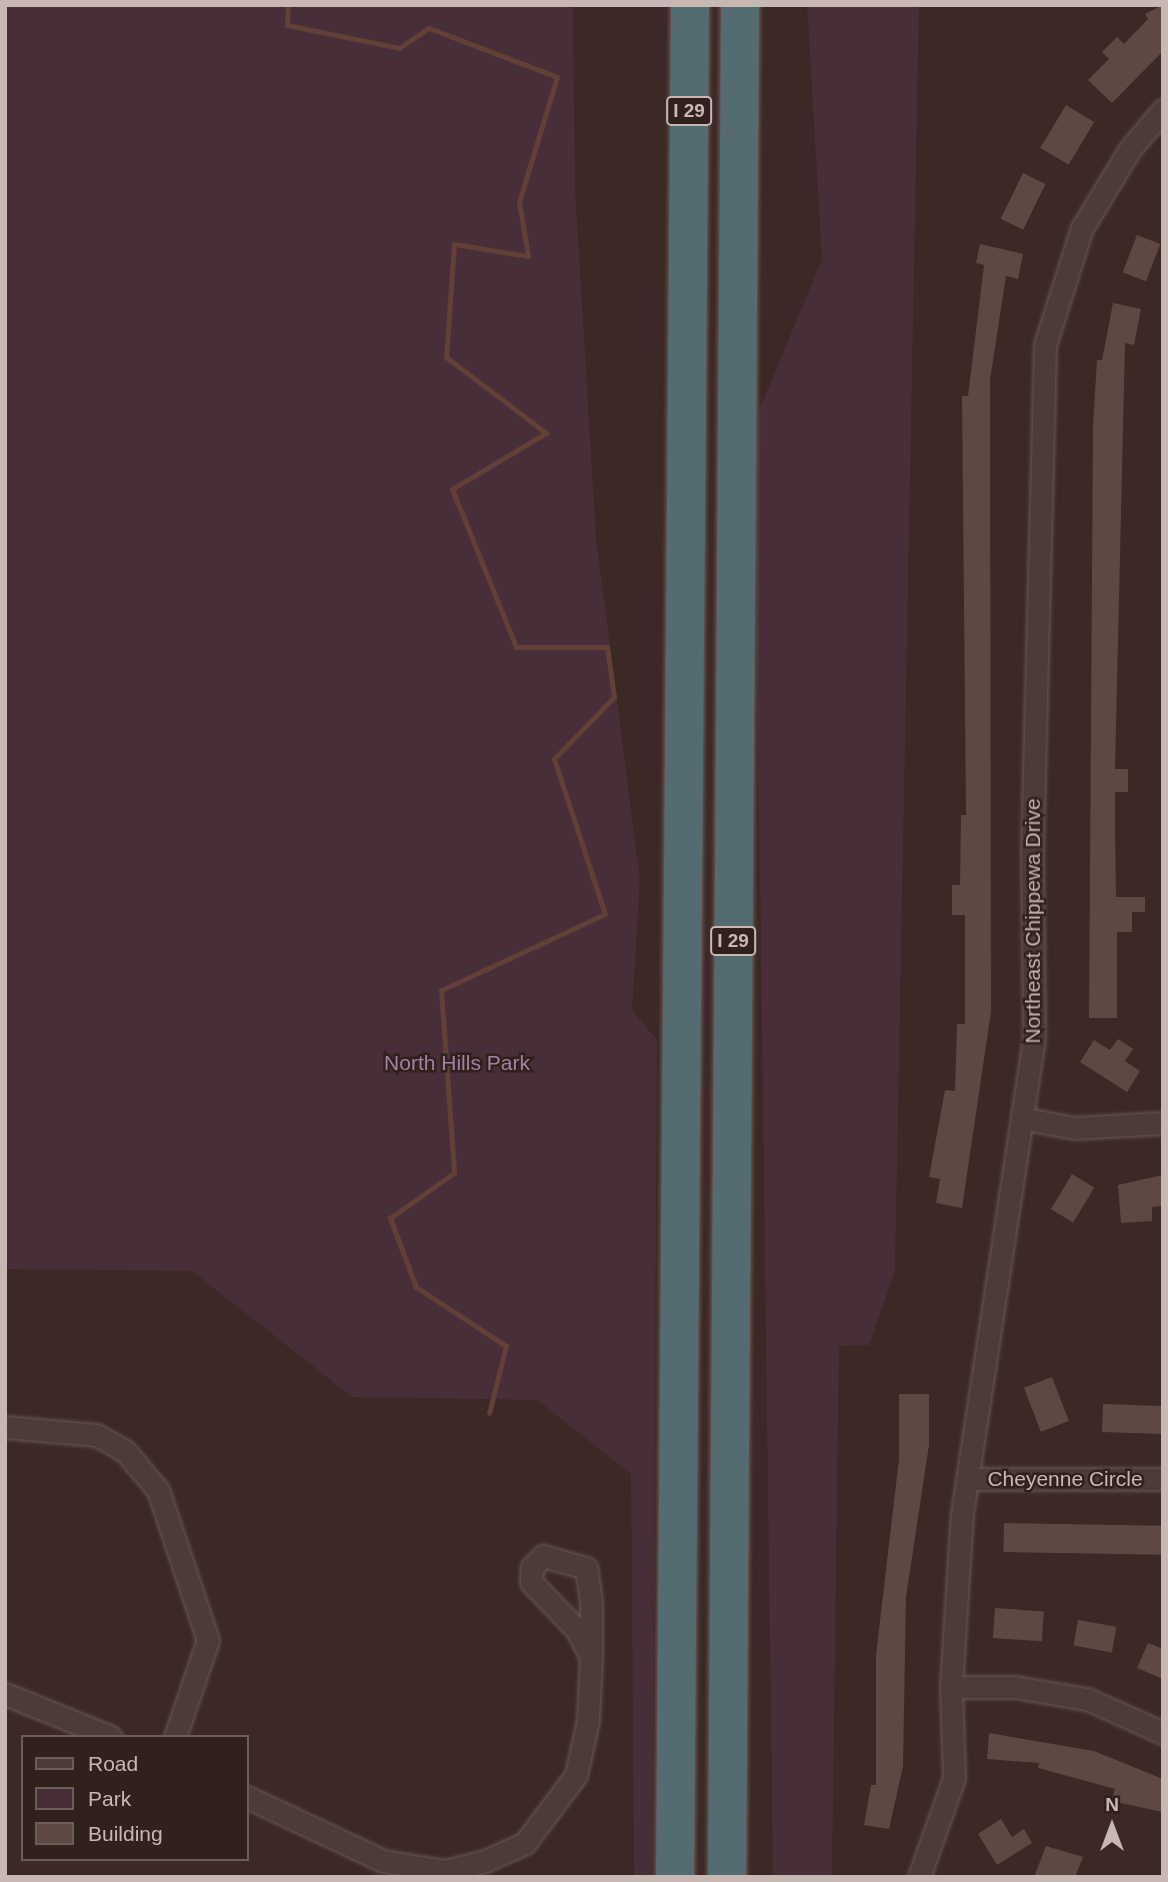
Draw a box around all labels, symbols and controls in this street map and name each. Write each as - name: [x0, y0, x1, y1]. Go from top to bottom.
- road number: I 29: [664, 96, 714, 127]
- street label: Northeast Chippewa Drive: [1020, 798, 1046, 1044]
- road number: I 29: [708, 925, 758, 956]
- park label: North Hills Park: [384, 1050, 530, 1076]
- street label: Cheyenne Circle: [987, 1466, 1143, 1492]
- legend: [21, 1735, 248, 1861]
- text: Road: [88, 1752, 138, 1775]
- text: Park: [88, 1787, 131, 1810]
- north arrow: [1077, 1791, 1147, 1861]
- text: N: [1105, 1794, 1119, 1815]
- text: Building: [88, 1822, 163, 1845]

